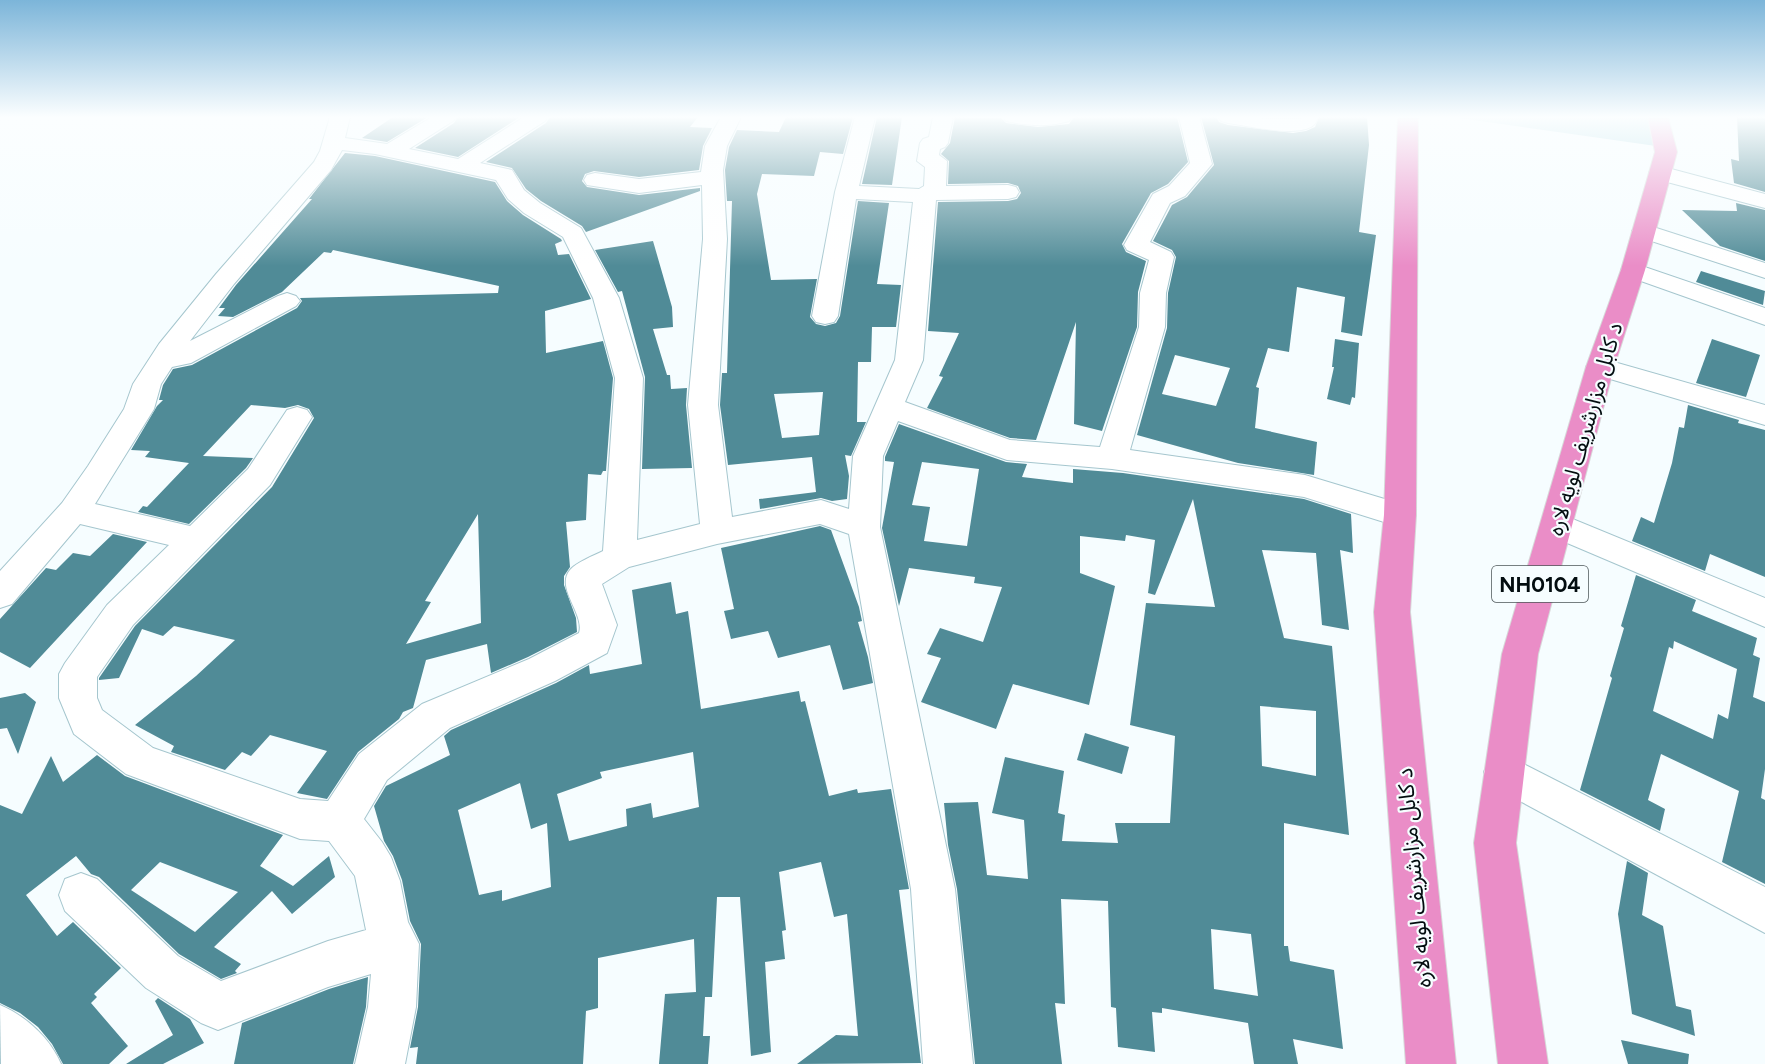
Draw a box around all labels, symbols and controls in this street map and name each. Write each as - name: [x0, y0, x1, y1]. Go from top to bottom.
- street label: د کابل مزارشریف لویه لاره: [1542, 319, 1628, 539]
- road number: NH0104: [1492, 566, 1588, 602]
- street label: د کابل مزارشریف لویه لاره: [1391, 767, 1437, 989]

